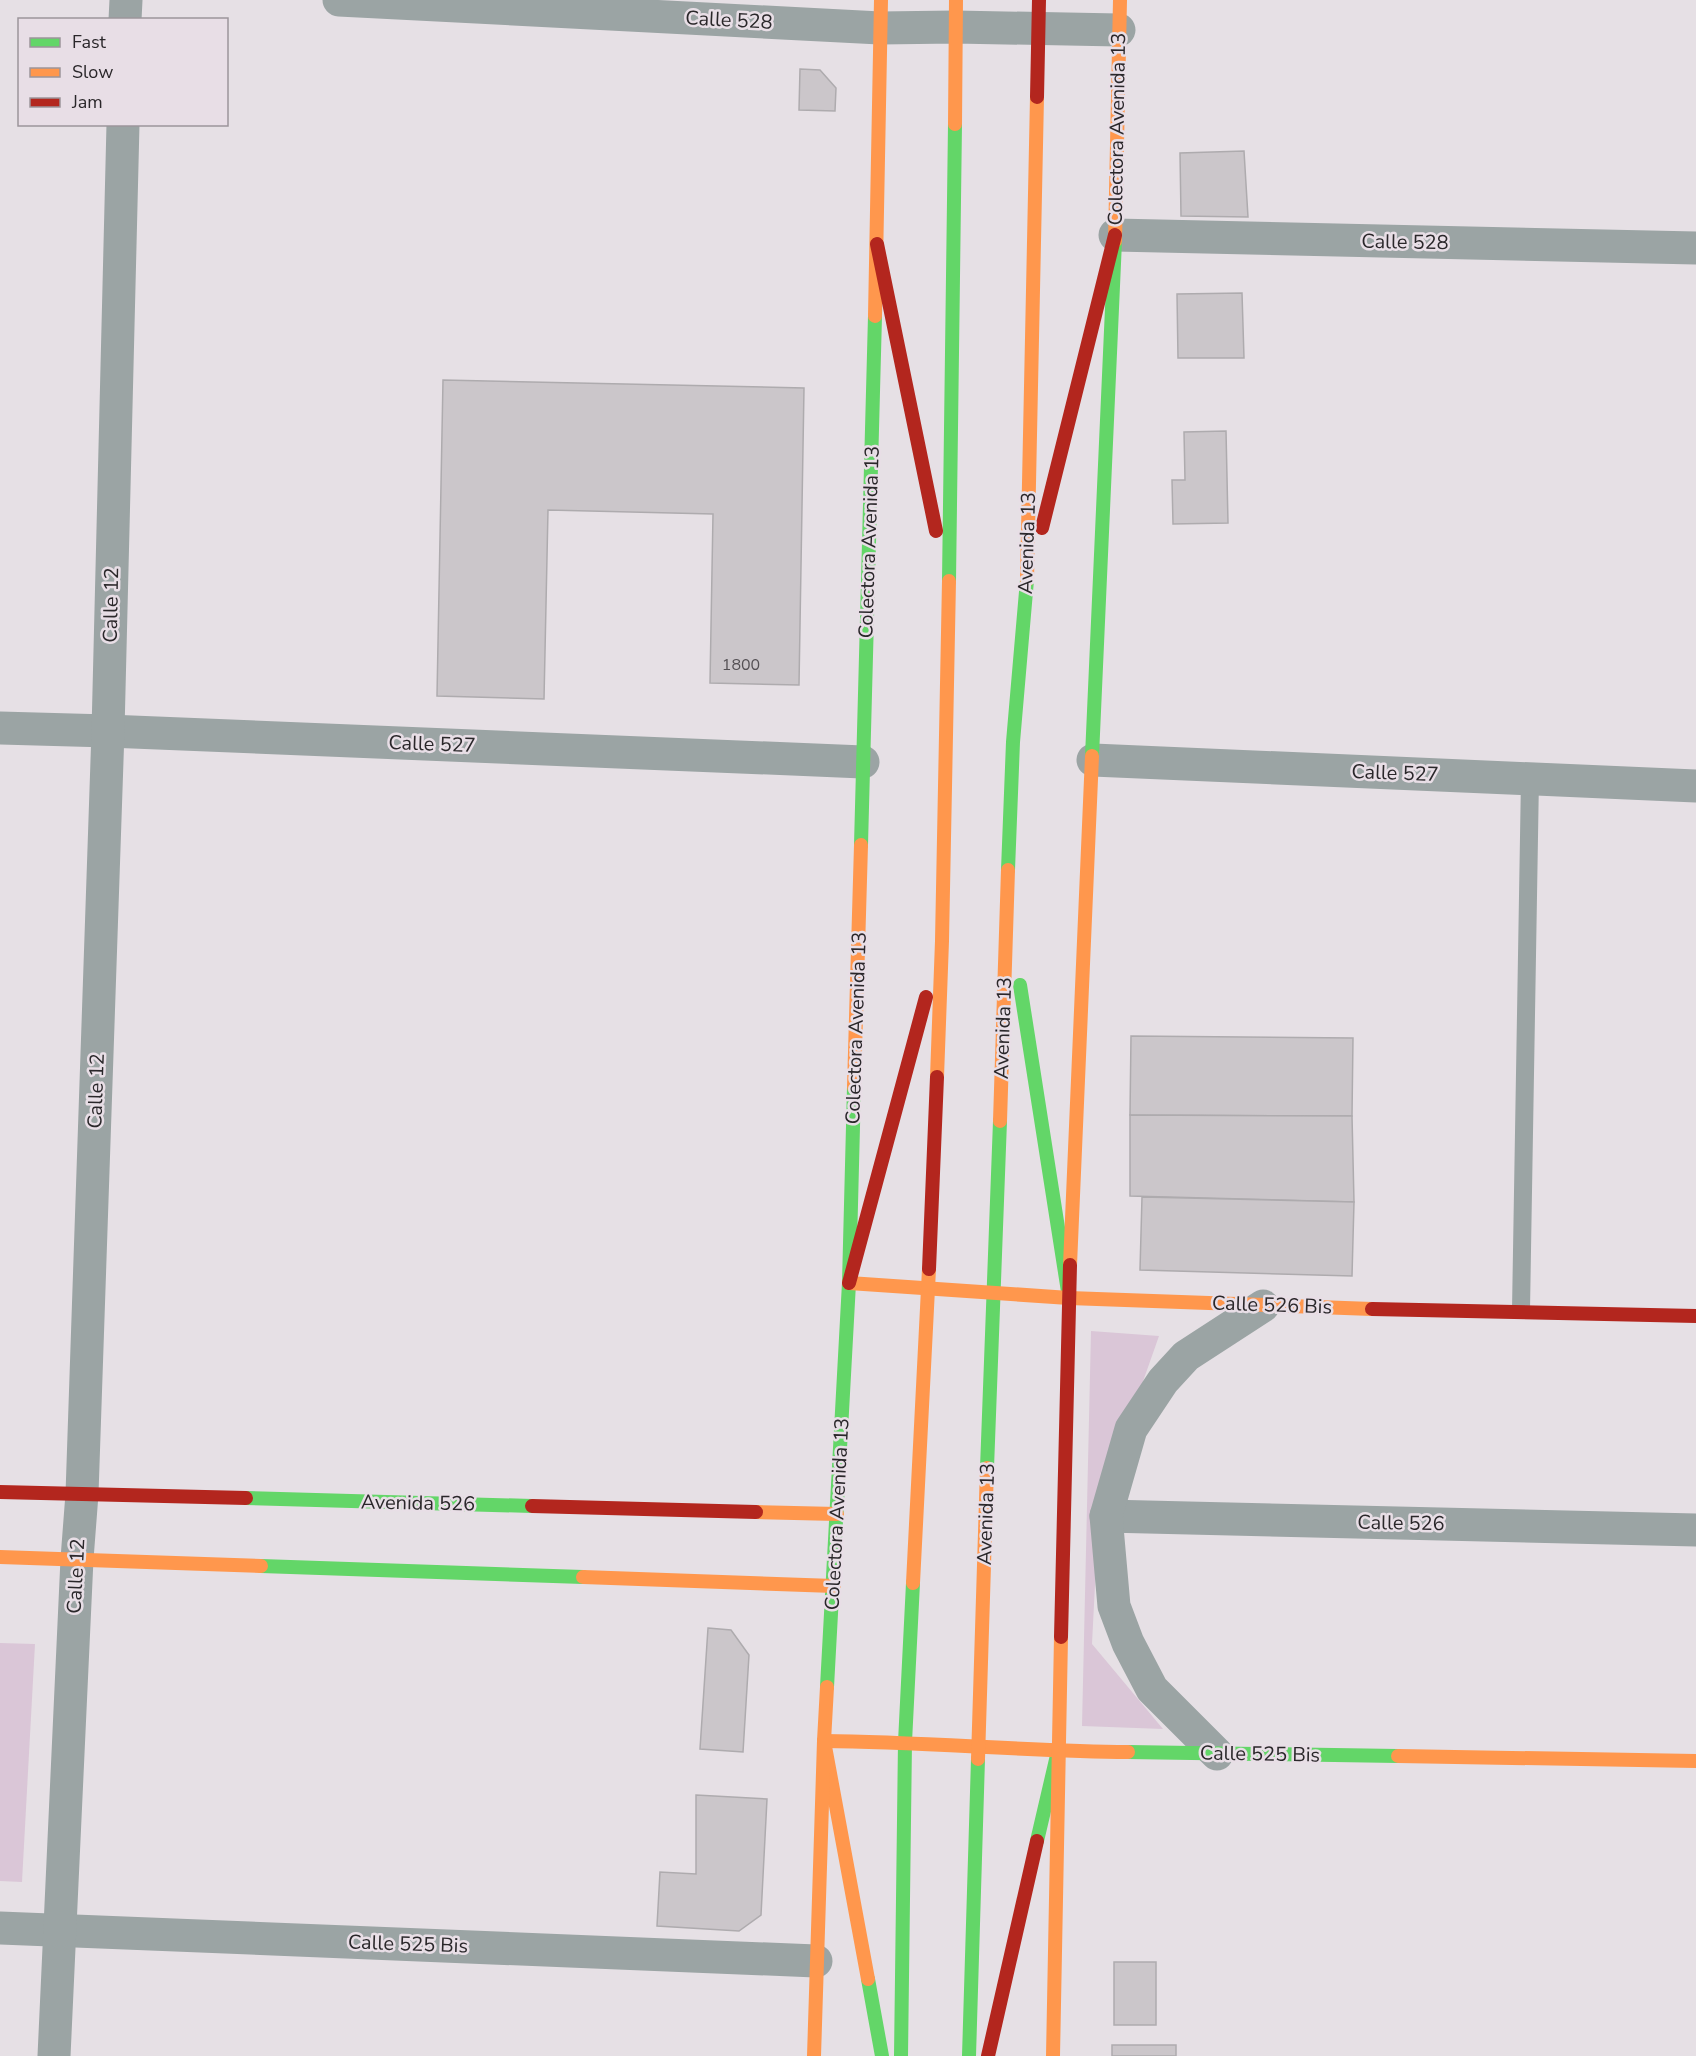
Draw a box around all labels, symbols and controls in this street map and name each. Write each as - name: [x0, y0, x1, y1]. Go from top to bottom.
- street label: Calle 528: [685, 4, 773, 36]
- legend: [18, 18, 228, 126]
- text: Fast: [72, 30, 107, 54]
- street label: Colectora Avenida 13: [1102, 32, 1132, 226]
- text: Slow: [72, 60, 113, 84]
- text: Jam: [71, 90, 103, 114]
- street label: Calle 528: [1361, 228, 1449, 256]
- street label: Colectora Avenida 13: [852, 445, 886, 639]
- street label: Avenida 13: [1012, 491, 1042, 595]
- street label: Calle 12: [97, 567, 125, 643]
- house number: 1800: [722, 654, 760, 676]
- street label: Calle 527: [388, 729, 476, 759]
- street label: Calle 527: [1351, 758, 1439, 788]
- street label: Colectora Avenida 13: [839, 931, 873, 1125]
- street label: Avenida 13: [988, 976, 1018, 1080]
- street label: Calle 12: [81, 1053, 111, 1129]
- street label: Calle 526 Bis: [1211, 1289, 1333, 1321]
- street label: Colectora Avenida 13: [818, 1417, 856, 1611]
- street label: Avenida 13: [971, 1462, 1001, 1566]
- street label: Avenida 526: [361, 1489, 475, 1517]
- street label: Calle 526: [1357, 1509, 1445, 1537]
- street label: Calle 12: [61, 1538, 91, 1614]
- street label: Calle 525 Bis: [1200, 1739, 1320, 1769]
- street label: Calle 525 Bis: [347, 1928, 469, 1960]

